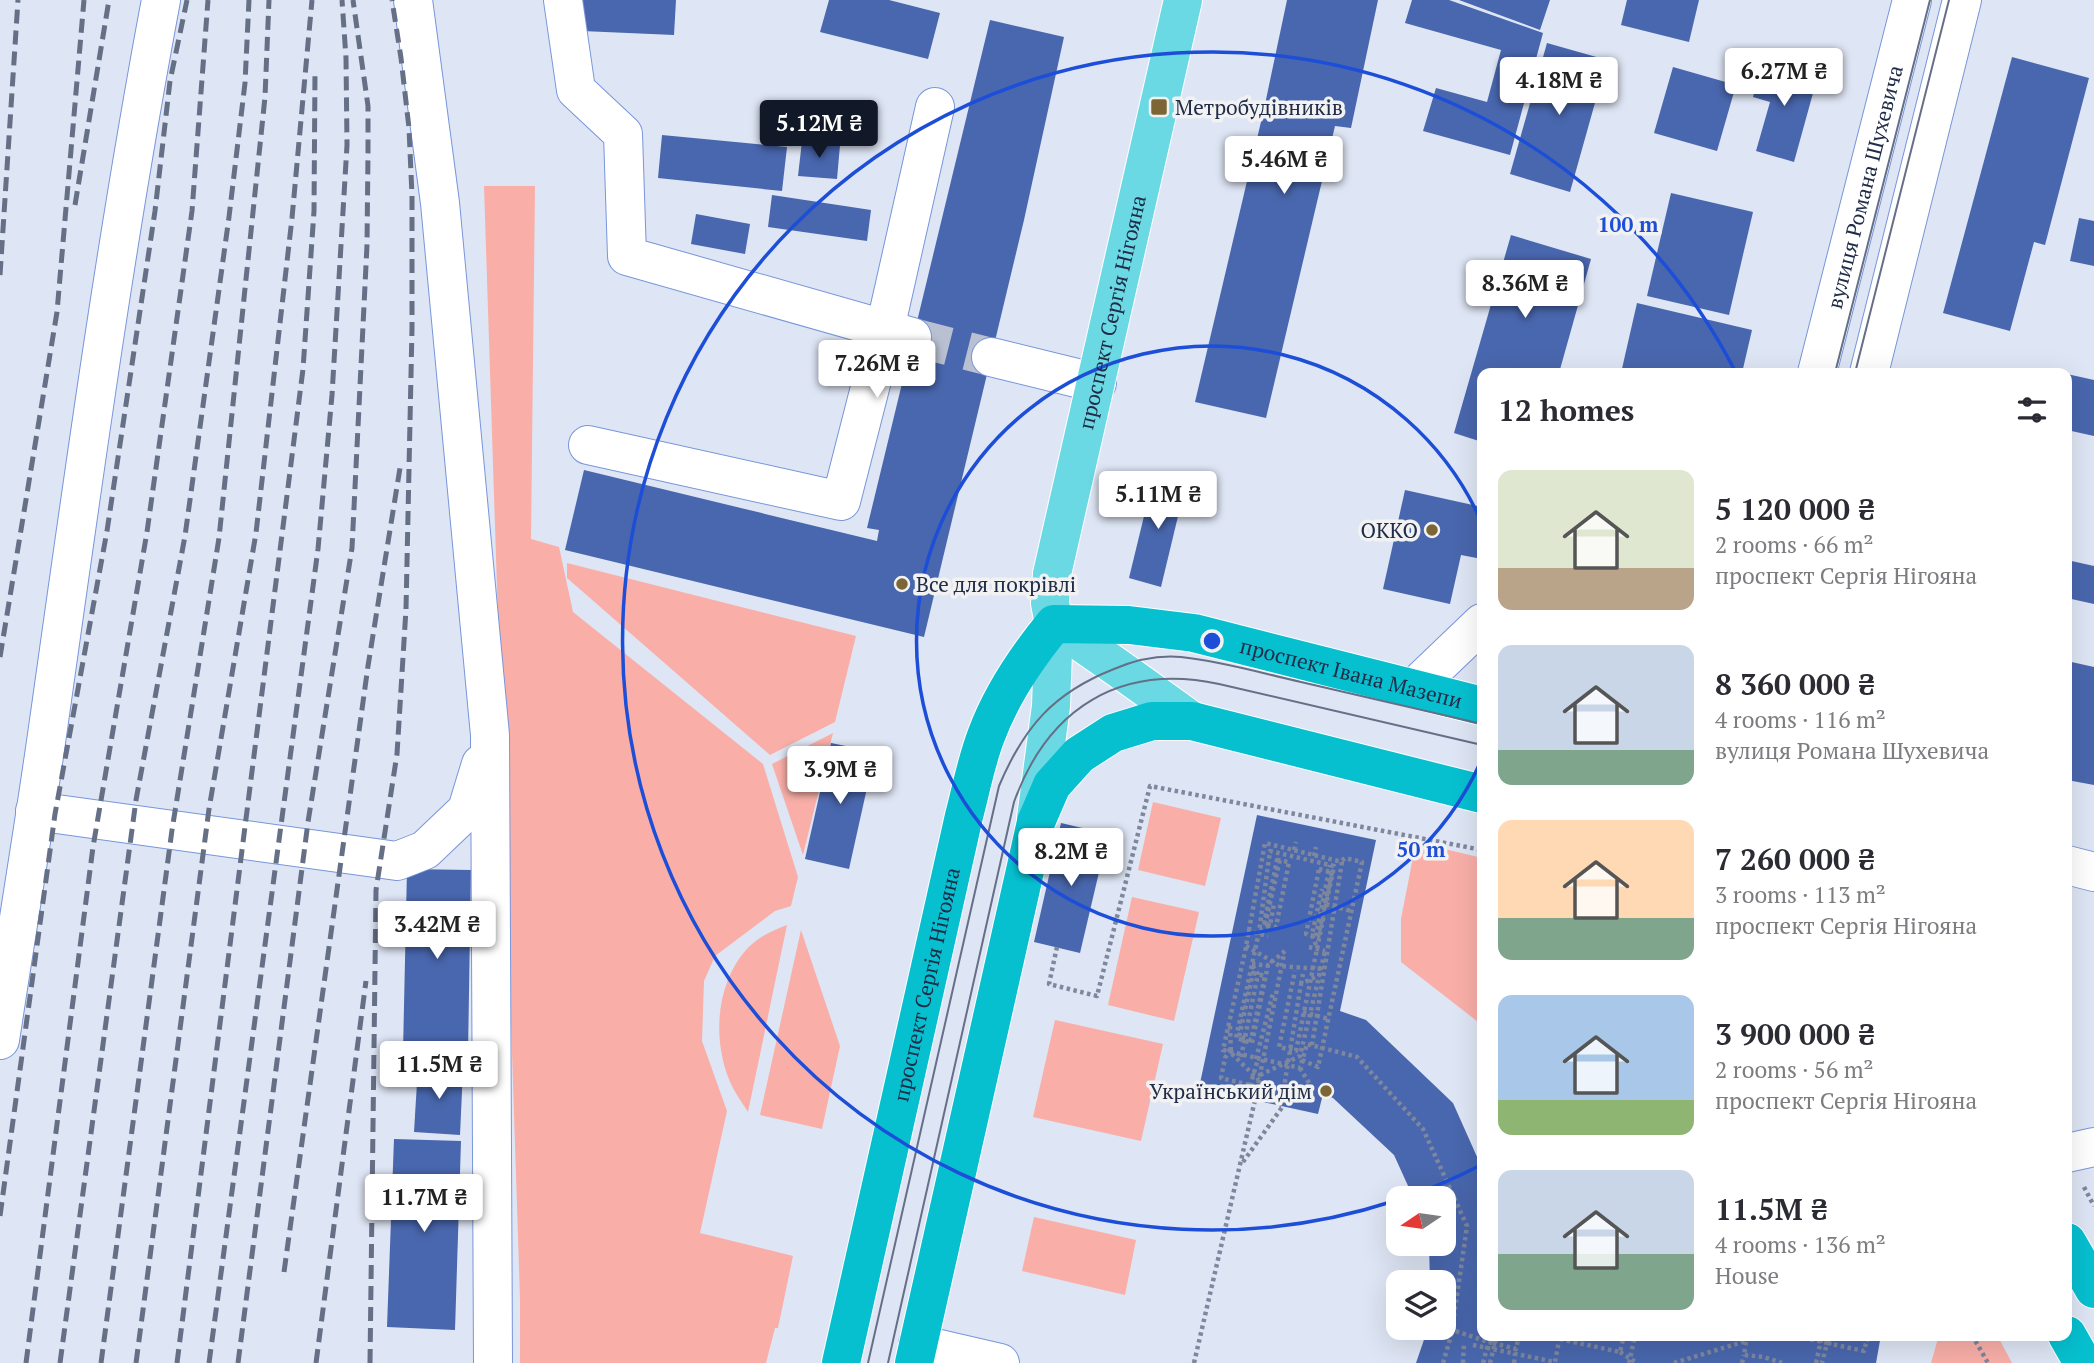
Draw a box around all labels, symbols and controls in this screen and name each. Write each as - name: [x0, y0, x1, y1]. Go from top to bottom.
- pin: 6.27M ₴: [1719, 48, 1849, 108]
- text: 6.27M ₴: [1741, 55, 1827, 86]
- pin: 4.18M ₴: [1494, 58, 1624, 117]
- street label: вулиця Романа Шухевича: [1820, 62, 1909, 312]
- text: 4.18M ₴: [1516, 64, 1602, 95]
- place label: Метробудівників: [1175, 93, 1343, 121]
- marker: Метробудівників: [1149, 97, 1169, 117]
- pin: 5.12M ₴: [754, 100, 884, 160]
- text: 5.12M ₴: [776, 107, 862, 138]
- pin: 5.46M ₴: [1219, 136, 1349, 196]
- text: 5.46M ₴: [1241, 143, 1327, 174]
- street label: проспект Сергія Нігояна: [1071, 192, 1152, 432]
- text: 100 m: [1598, 210, 1659, 238]
- pin: 8.36M ₴: [1460, 260, 1590, 320]
- text: 8.36M ₴: [1482, 267, 1568, 298]
- pin: 7.26M ₴: [812, 340, 942, 400]
- text: 7.26M ₴: [834, 347, 920, 378]
- text: 12 homes: [1498, 390, 1634, 430]
- icon: filters: [2013, 391, 2051, 429]
- pin: 5.11M ₴: [1093, 472, 1223, 531]
- text: 5.11M ₴: [1115, 478, 1201, 509]
- text: 5 120 000 ₴: [1715, 489, 1875, 529]
- icon: home: [1554, 498, 1638, 582]
- place label: OKKO: [1360, 516, 1418, 544]
- marker: OKKO: [1424, 522, 1440, 538]
- text: 2 rooms · 66 m²: [1715, 529, 1874, 560]
- text: проспект Сергія Нігояна: [1715, 560, 1977, 591]
- place label: Все для покрівлі: [916, 570, 1076, 598]
- marker: Все для покрівлі: [894, 576, 910, 592]
- centre of rings: [1200, 629, 1224, 653]
- street label: проспект Івана Мазепи: [1237, 631, 1466, 715]
- text: 8 360 000 ₴: [1715, 664, 1875, 704]
- icon: home: [1554, 673, 1638, 757]
- text: 4 rooms · 116 m²: [1715, 704, 1886, 735]
- text: вулиця Романа Шухевича: [1715, 735, 1989, 766]
- pin: 3.9M ₴: [783, 746, 897, 806]
- text: 3.9M ₴: [803, 753, 877, 784]
- pin: 8.2M ₴: [1014, 828, 1128, 888]
- text: 8.2M ₴: [1034, 835, 1108, 866]
- text: 50 m: [1397, 835, 1446, 863]
- text: 7 260 000 ₴: [1715, 839, 1875, 879]
- icon: home: [1554, 848, 1638, 932]
- street label: проспект Сергія Нігояна: [886, 864, 966, 1104]
- text: 3 rooms · 113 m²: [1715, 879, 1886, 910]
- pin: 3.42M ₴: [372, 902, 502, 961]
- text: 3.42M ₴: [394, 908, 480, 939]
- text: проспект Сергія Нігояна: [1715, 910, 1977, 941]
- text: 3 900 000 ₴: [1715, 1014, 1875, 1054]
- icon: home: [1554, 1023, 1638, 1107]
- pin: 11.5M ₴: [374, 1042, 504, 1101]
- text: 11.5M ₴: [396, 1048, 482, 1079]
- text: 2 rooms · 56 m²: [1715, 1054, 1874, 1085]
- place label: Український дім: [1150, 1077, 1312, 1105]
- marker: Український дім: [1318, 1083, 1334, 1099]
- text: проспект Сергія Нігояна: [1715, 1085, 1977, 1116]
- pin: 11.7M ₴: [359, 1174, 489, 1234]
- text: 11.7M ₴: [381, 1181, 467, 1212]
- north arrow: [1386, 1186, 1456, 1256]
- map controls: [1386, 1186, 1456, 1340]
- text: 11.5M ₴: [1715, 1189, 1828, 1229]
- icon: home: [1554, 1198, 1638, 1282]
- text: 4 rooms · 136 m²: [1715, 1229, 1886, 1260]
- text: House: [1715, 1260, 1779, 1291]
- button: layers: [1386, 1270, 1456, 1340]

